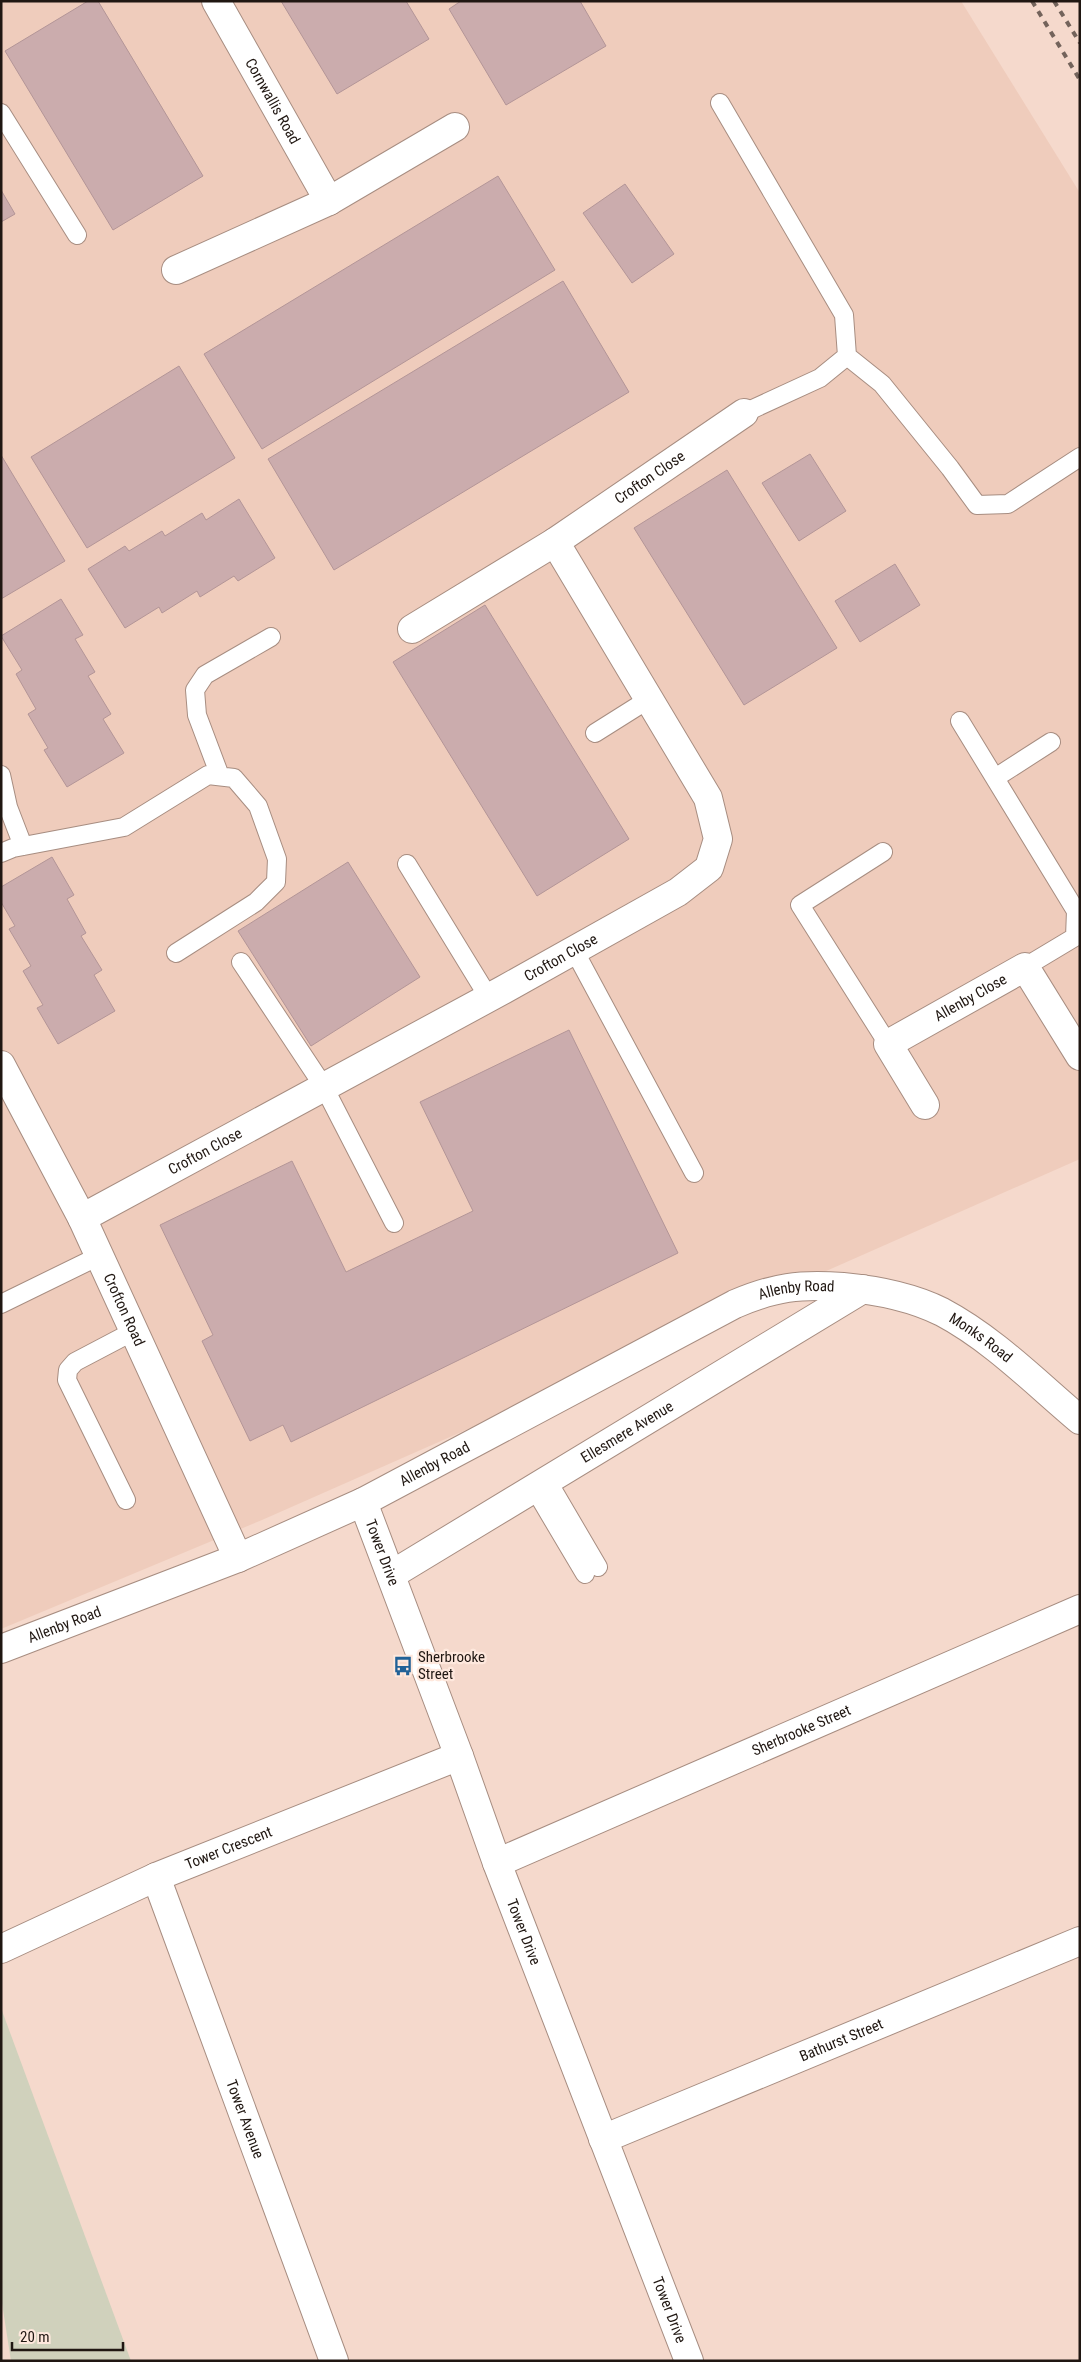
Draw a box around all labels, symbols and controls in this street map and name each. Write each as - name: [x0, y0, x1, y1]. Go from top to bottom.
- street label: Cornwallis Road: [241, 55, 304, 147]
- street label: Crofton Close: [611, 447, 688, 508]
- street label: Crofton Close: [521, 930, 601, 985]
- street label: Allenby Close: [931, 970, 1010, 1025]
- street label: Crofton Close: [165, 1124, 245, 1179]
- street label: Crofton Road: [100, 1271, 148, 1349]
- street label: Allenby Road: [756, 1277, 835, 1304]
- street label: Monks Road: [946, 1309, 1016, 1366]
- street label: Ellesmere Avenue: [578, 1397, 676, 1467]
- street label: Allenby Road: [396, 1438, 473, 1490]
- street label: Tower Drive: [361, 1517, 403, 1588]
- street label: Allenby Road: [25, 1602, 104, 1647]
- place label: Sherbrooke Street: [418, 1648, 485, 1683]
- bus stop icon: Sherbrooke Street: [392, 1655, 414, 1677]
- street label: Sherbrooke Street: [749, 1701, 853, 1760]
- street label: Tower Crescent: [182, 1823, 275, 1873]
- street label: Tower Drive: [503, 1896, 544, 1968]
- street label: Bathurst Street: [797, 2015, 886, 2065]
- street label: Tower Avenue: [222, 2077, 268, 2161]
- street label: Tower Drive: [648, 2274, 690, 2345]
- scale bar: [12, 2320, 124, 2352]
- text: 20 m: [20, 2328, 50, 2346]

